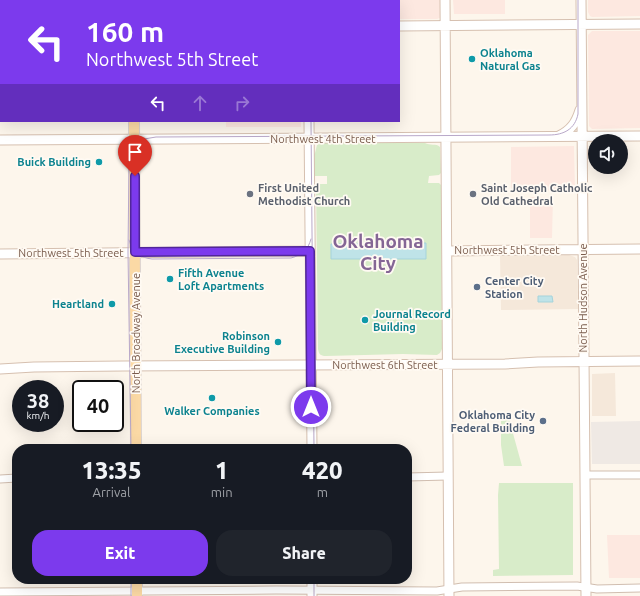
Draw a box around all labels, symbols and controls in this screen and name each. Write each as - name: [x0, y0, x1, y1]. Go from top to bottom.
- icon: left: [20, 16, 72, 68]
- text: 160 m: [86, 16, 164, 47]
- place label: Oklahoma Natural Gas: [480, 47, 540, 72]
- text: Northwest 5th Street: [86, 49, 258, 69]
- marker: Oklahoma Natural Gas: [467, 54, 477, 64]
- icon: left: [147, 92, 169, 114]
- icon: ahead: [189, 92, 211, 114]
- icon: right: [231, 92, 253, 114]
- street label: Northwest 4th Street: [270, 133, 376, 145]
- map controls: [588, 134, 628, 174]
- button: sound: [588, 134, 628, 174]
- pin: [118, 135, 152, 176]
- icon: arrive: [124, 141, 146, 163]
- place label: Buick Building: [17, 156, 91, 168]
- marker: Buick Building: [94, 157, 104, 167]
- place label: First United Methodist Church: [258, 182, 350, 207]
- place label: Saint Joseph Catholic Old Cathedral: [481, 182, 593, 207]
- marker: First United Methodist Church: [245, 189, 255, 199]
- marker: Saint Joseph Catholic Old Cathedral: [468, 189, 478, 199]
- district label: Oklahoma City: [332, 230, 424, 274]
- street label: North Hudson Avenue: [577, 243, 589, 353]
- street label: Northwest 5th Street: [454, 244, 560, 256]
- street label: Northwest 5th Street: [18, 247, 124, 259]
- place label: Fifth Avenue Loft Apartments: [178, 267, 264, 292]
- street label: North Broadway Avenue: [130, 273, 142, 393]
- marker: Fifth Avenue Loft Apartments: [165, 274, 175, 284]
- place label: Center City Station: [485, 275, 544, 300]
- marker: Center City Station: [472, 282, 482, 292]
- place label: Heartland: [52, 298, 104, 310]
- marker: Heartland: [107, 299, 117, 309]
- place label: Journal Record Building: [373, 308, 451, 333]
- marker: Journal Record Building: [360, 315, 370, 325]
- place label: Robinson Executive Building: [174, 330, 270, 355]
- marker: Robinson Executive Building: [273, 337, 283, 347]
- street label: Northwest 6th Street: [332, 359, 438, 371]
- speed limit sign: 40: [72, 380, 124, 432]
- position arrow: [290, 386, 332, 428]
- text: 38: [27, 389, 49, 412]
- marker: Walker Companies: [207, 393, 217, 403]
- place label: Walker Companies: [164, 405, 260, 417]
- place label: Oklahoma City Federal Building: [451, 409, 535, 434]
- text: km/h: [26, 410, 50, 421]
- marker: Oklahoma City Federal Building: [538, 416, 548, 426]
- text: 13:35: [81, 457, 141, 484]
- text: 1: [215, 457, 228, 484]
- text: 420: [302, 457, 343, 484]
- text: Arrival: [92, 485, 130, 499]
- text: min: [211, 485, 233, 499]
- text: m: [317, 485, 328, 499]
- button: Exit: [32, 530, 208, 576]
- button: Share: [216, 530, 392, 576]

